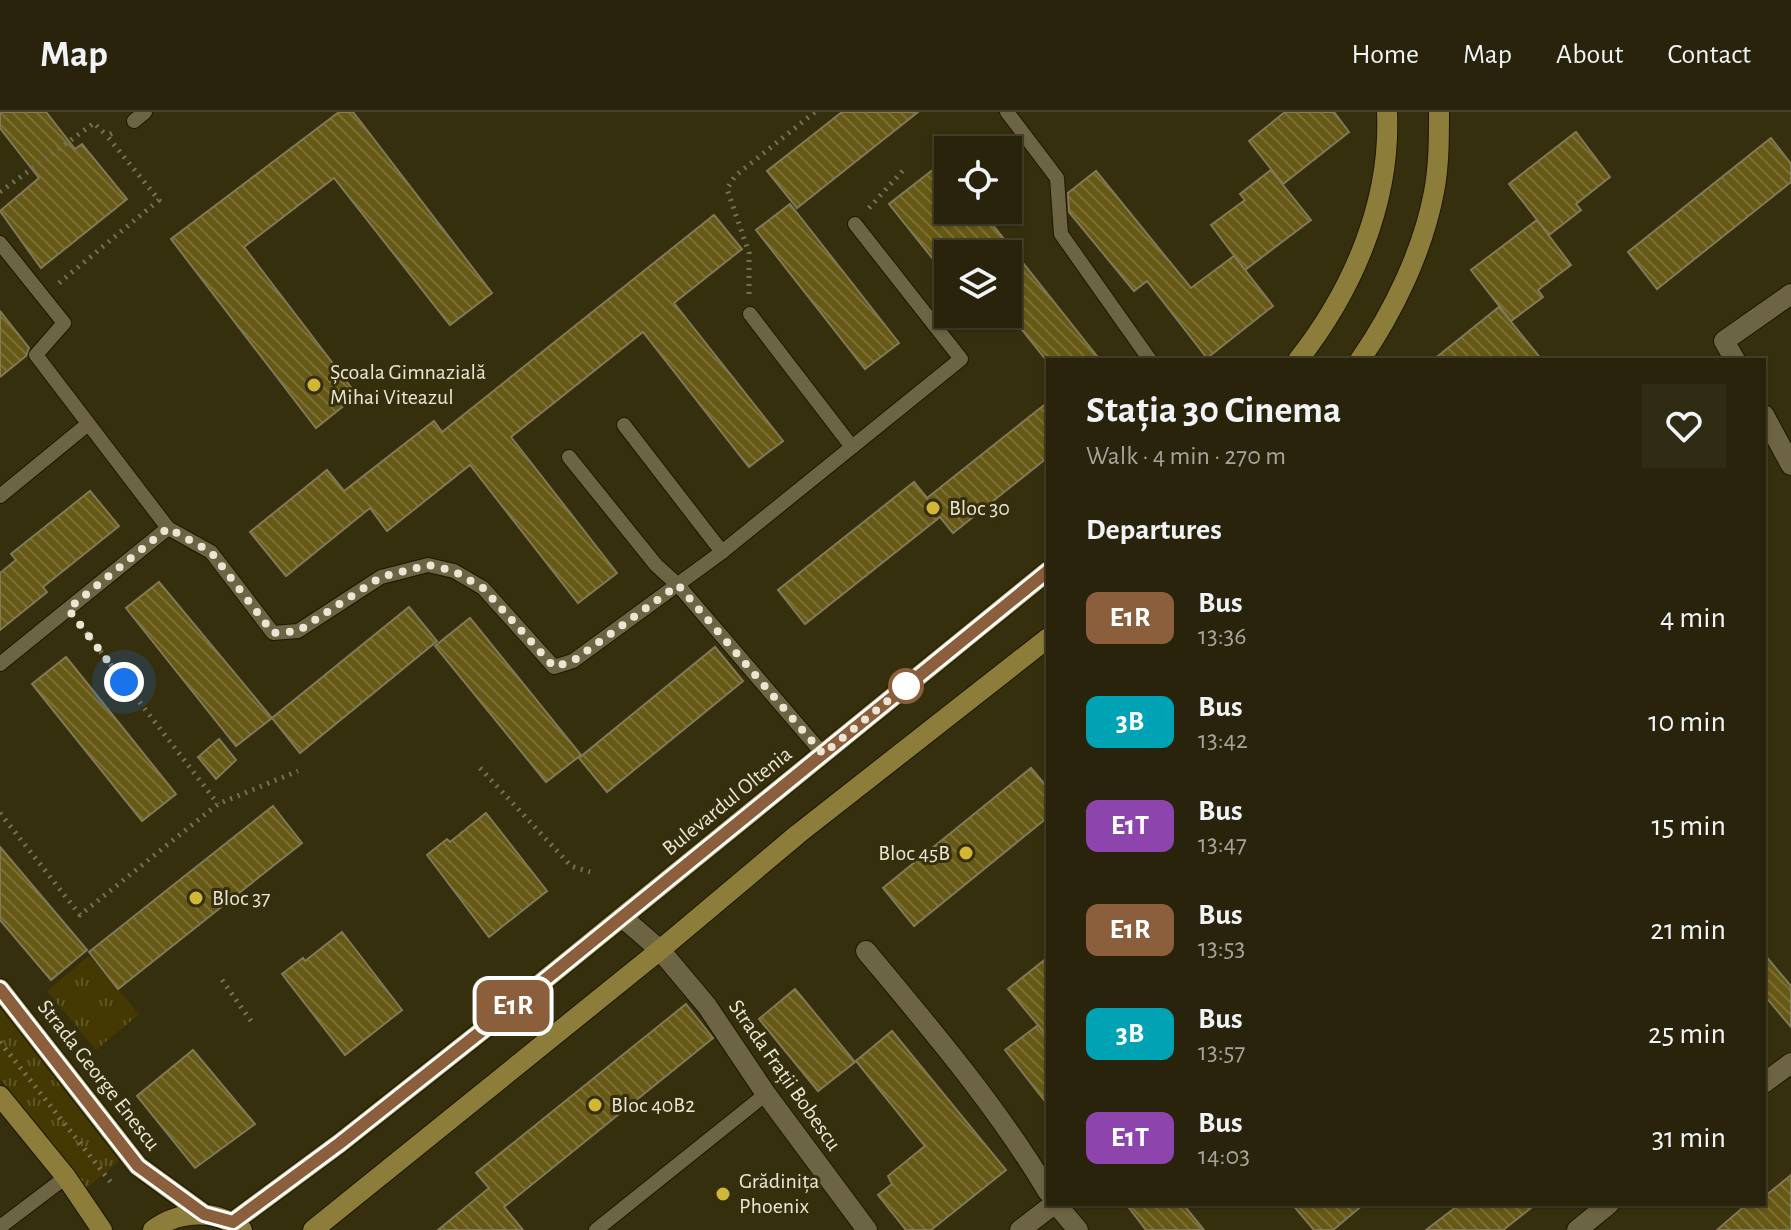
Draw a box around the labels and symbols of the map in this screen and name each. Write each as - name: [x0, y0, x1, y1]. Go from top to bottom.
- place label: Școala Gimnazială Mihai Viteazul: [330, 361, 486, 408]
- marker: Școala Gimnazială Mihai Viteazul: [305, 376, 323, 394]
- place label: Bloc 30: [949, 497, 1010, 519]
- marker: Bloc 30: [924, 499, 942, 517]
- your location: [104, 662, 144, 702]
- unlabelled marker: [889, 669, 923, 703]
- street label: Bulevardul Oltenia: [658, 742, 796, 860]
- place label: Bloc 45B: [878, 842, 950, 864]
- marker: Bloc 45B: [957, 844, 975, 862]
- place label: Bloc 37: [212, 887, 270, 909]
- marker: Bloc 37: [187, 889, 205, 907]
- line badge: E1R: [467, 980, 559, 1032]
- street label: Strada George Enescu: [34, 996, 164, 1154]
- street label: Strada Frații Bobescu: [723, 996, 845, 1156]
- place label: Bloc 40B2: [611, 1094, 695, 1116]
- marker: Bloc 40B2: [586, 1096, 604, 1114]
- place label: Grădinița Phoenix: [739, 1170, 819, 1217]
- marker: Grădinița Phoenix: [714, 1185, 732, 1203]

